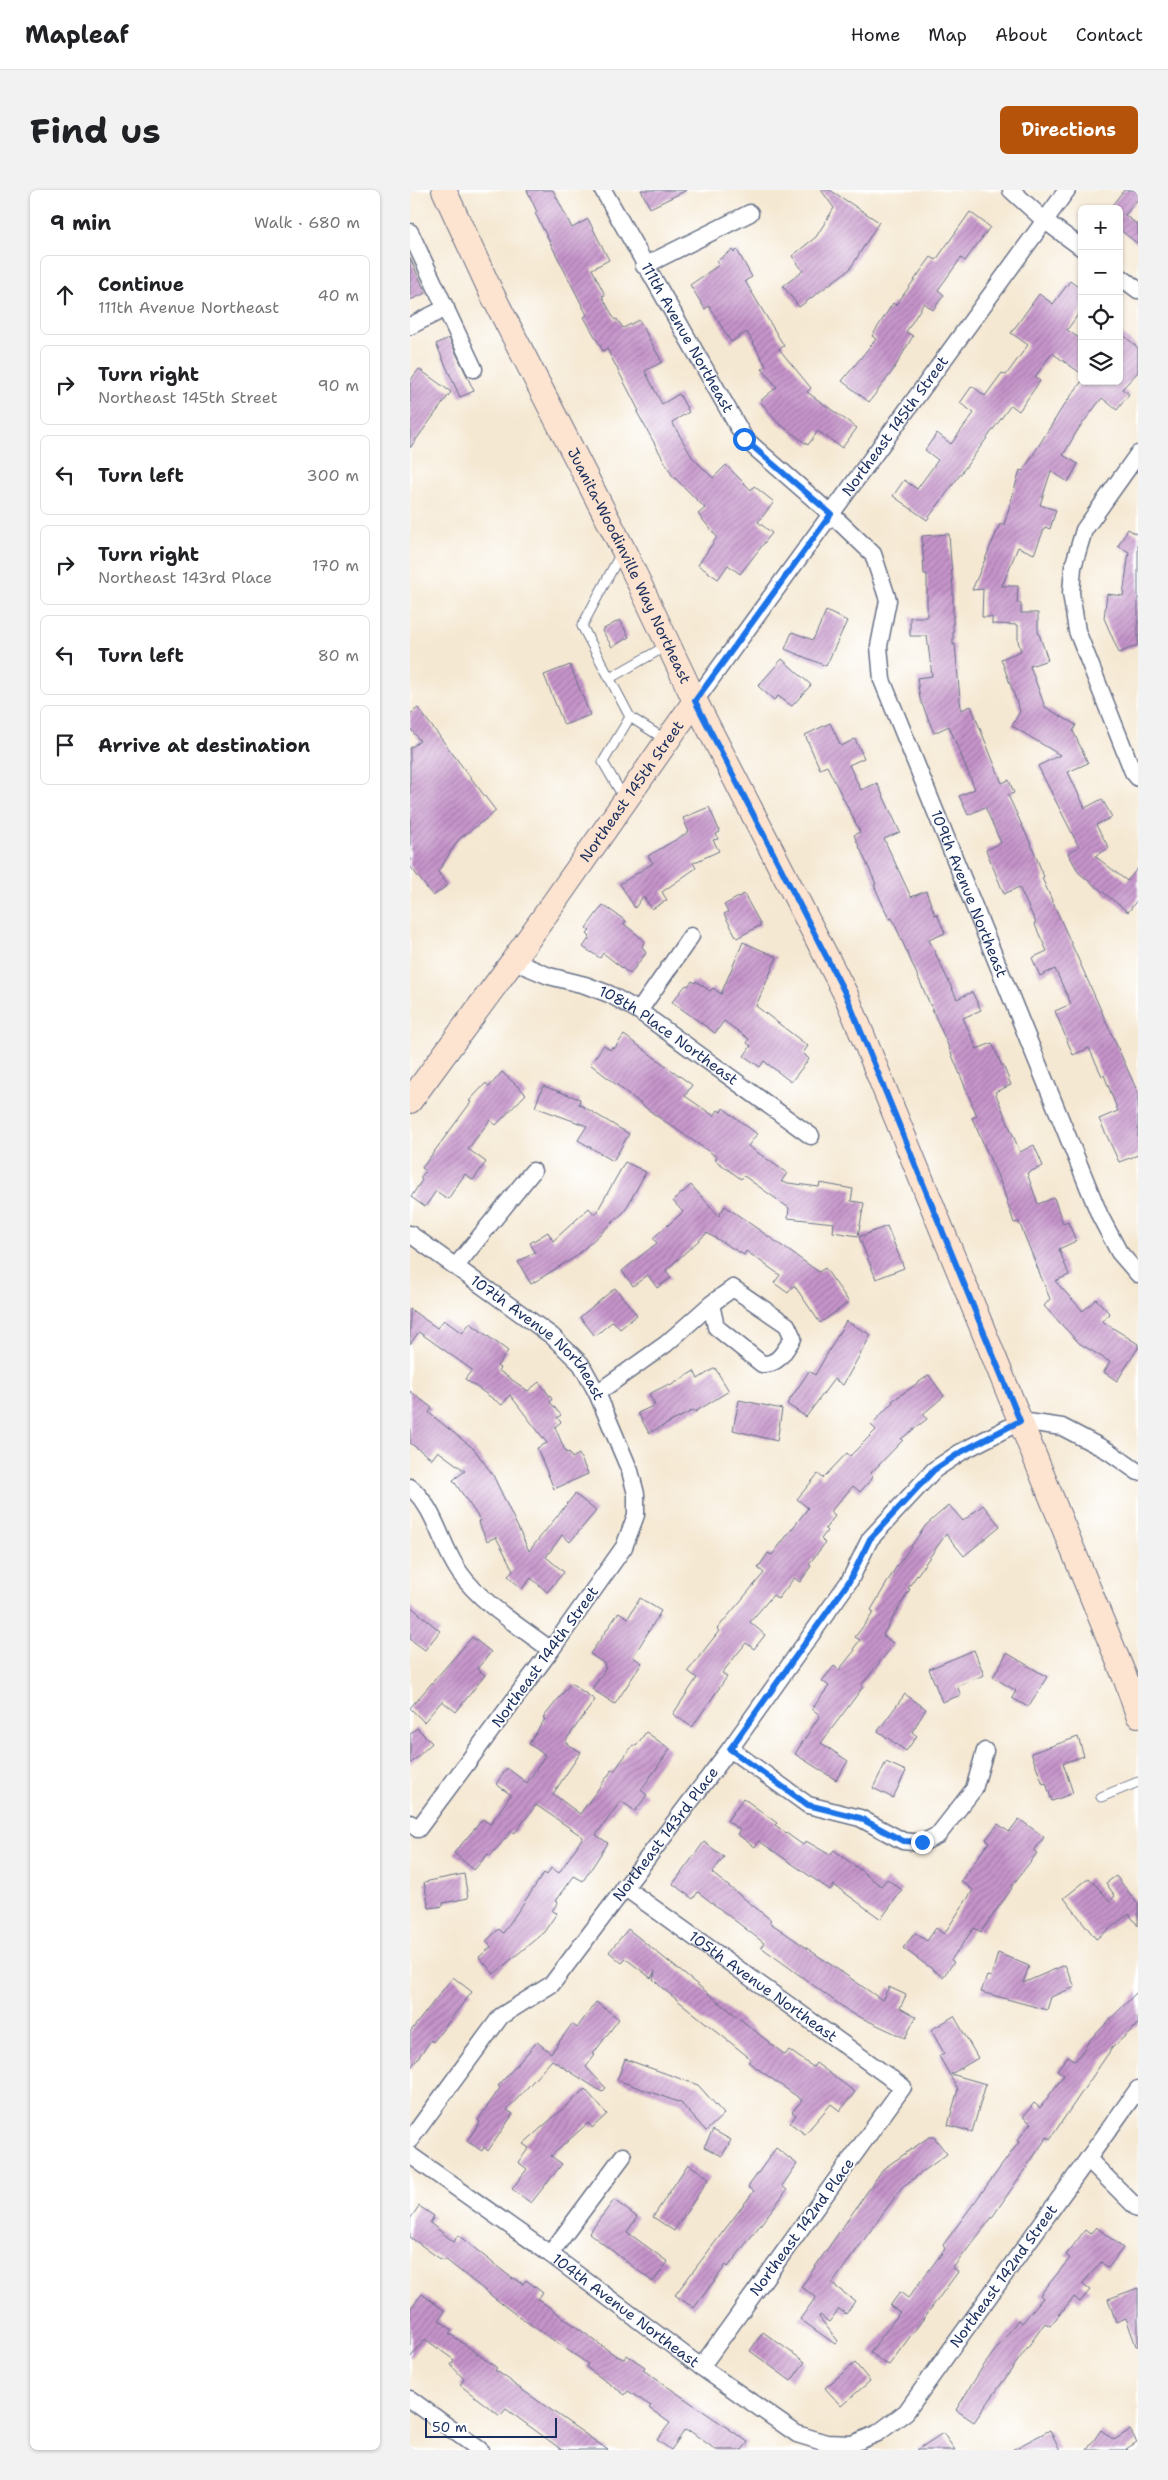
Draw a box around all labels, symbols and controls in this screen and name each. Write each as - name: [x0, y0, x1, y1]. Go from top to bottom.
- text: Mapleaf: [25, 19, 129, 51]
- text: Home: [851, 23, 900, 47]
- text: Map: [928, 23, 967, 47]
- text: About: [995, 23, 1048, 47]
- text: Contact: [1076, 23, 1143, 47]
- button: Directions: [1000, 106, 1138, 154]
- text: Find us: [30, 107, 161, 154]
- map controls: [1078, 205, 1123, 385]
- button: +: [1078, 205, 1123, 250]
- text: 9 min: [50, 209, 111, 237]
- text: Walk · 680 m: [254, 212, 360, 233]
- button: −: [1078, 250, 1123, 295]
- street label: 111th Avenue Northeast: [636, 259, 738, 417]
- text: Continue: [98, 272, 184, 297]
- icon: ahead: [51, 281, 79, 309]
- text: 40 m: [317, 285, 359, 306]
- button: locate: [1078, 295, 1123, 340]
- text: 111th Avenue Northeast: [98, 297, 279, 318]
- button: layers: [1078, 340, 1123, 385]
- street label: Northeast 145th Street: [837, 352, 953, 500]
- text: Turn right: [98, 362, 199, 387]
- icon: right: [51, 371, 79, 399]
- text: 90 m: [318, 375, 359, 396]
- text: Northeast 145th Street: [98, 387, 278, 408]
- route start: [733, 428, 756, 451]
- street label: Juanita-Woodinville Way Northeast: [563, 444, 695, 687]
- icon: left: [51, 461, 79, 489]
- text: Turn left: [98, 463, 184, 488]
- text: 300 m: [307, 465, 359, 486]
- text: Turn right: [98, 542, 199, 567]
- icon: right: [51, 551, 79, 579]
- text: 170 m: [312, 555, 359, 576]
- text: Northeast 143rd Place: [98, 567, 272, 588]
- icon: left: [51, 641, 79, 669]
- text: Turn left: [98, 643, 184, 668]
- text: 80 m: [318, 645, 359, 666]
- street label: Northeast 145th Street: [575, 716, 688, 866]
- icon: arrive: [51, 731, 79, 759]
- text: Arrive at destination: [98, 733, 310, 758]
- street label: 109th Avenue Northeast: [926, 807, 1012, 980]
- street label: 108th Place Northeast: [596, 981, 742, 1090]
- street label: 107th Avenue Northeast: [467, 1271, 609, 1403]
- street label: Northeast 144th Street: [487, 1582, 603, 1732]
- street label: Northeast 143rd Place: [608, 1763, 723, 1905]
- route end: [911, 1831, 934, 1854]
- street label: 105th Avenue Northeast: [685, 1927, 841, 2047]
- street label: Northeast 142nd Place: [745, 2154, 859, 2300]
- street label: Northeast 142nd Street: [945, 2201, 1062, 2352]
- street label: 104th Avenue Northeast: [548, 2249, 703, 2372]
- scale bar: [425, 2415, 558, 2438]
- text: 50 m: [432, 2418, 467, 2436]

